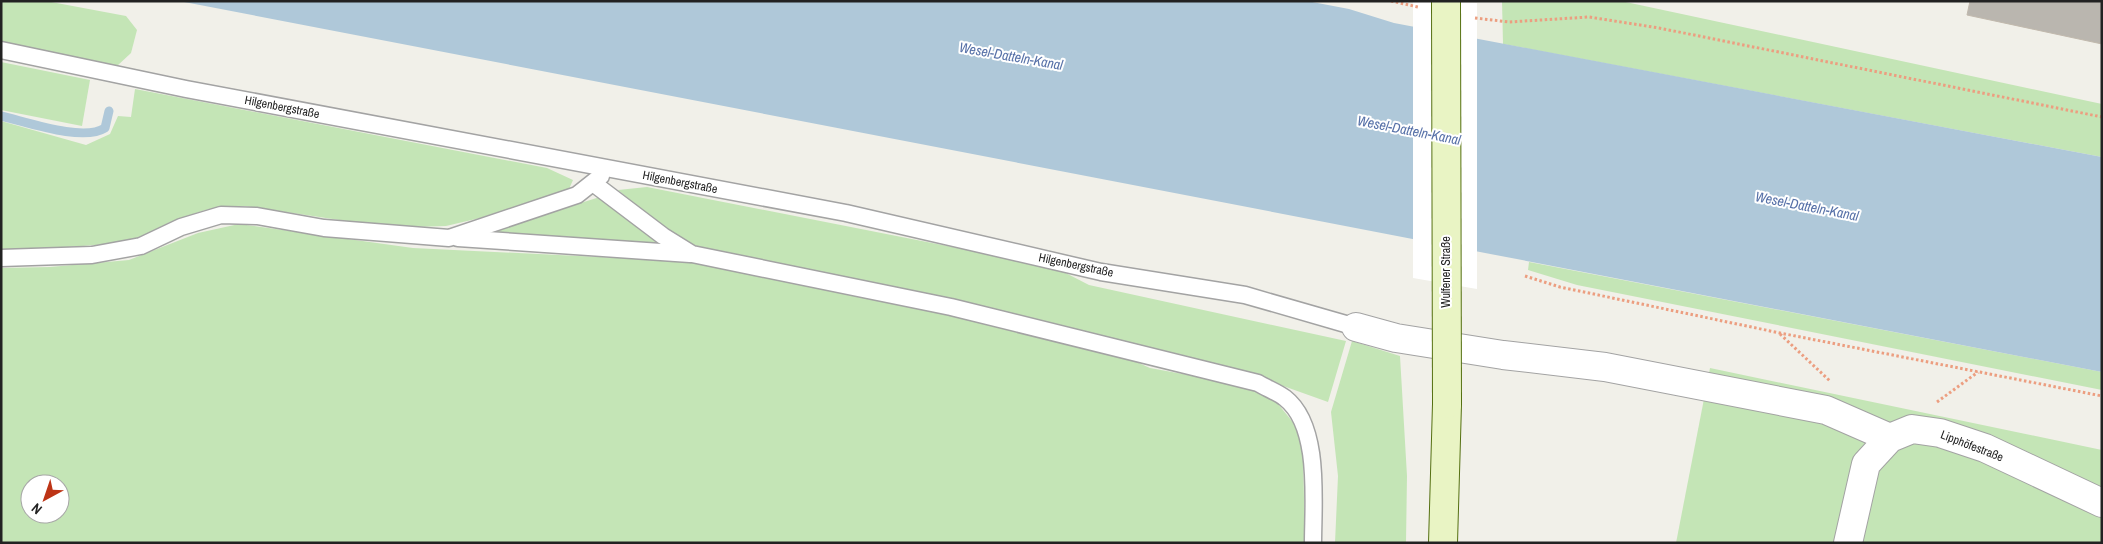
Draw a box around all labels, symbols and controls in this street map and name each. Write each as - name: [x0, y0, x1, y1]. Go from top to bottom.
- water label: Wesel-Datteln-Kanal: [958, 38, 1065, 74]
- street label: Hilgenbergstraße: [243, 92, 321, 122]
- water label: Wesel-Datteln-Kanal: [1356, 111, 1463, 149]
- street label: Hilgenbergstraße: [641, 167, 719, 197]
- water label: Wesel-Datteln-Kanal: [1754, 187, 1861, 225]
- street label: Wulfener Straße: [1438, 236, 1454, 308]
- street label: Hilgenbergstraße: [1037, 249, 1115, 281]
- street label: Lipphöfestraße: [1938, 427, 2006, 465]
- north arrow: [20, 474, 70, 524]
- text: N: [28, 499, 46, 519]

